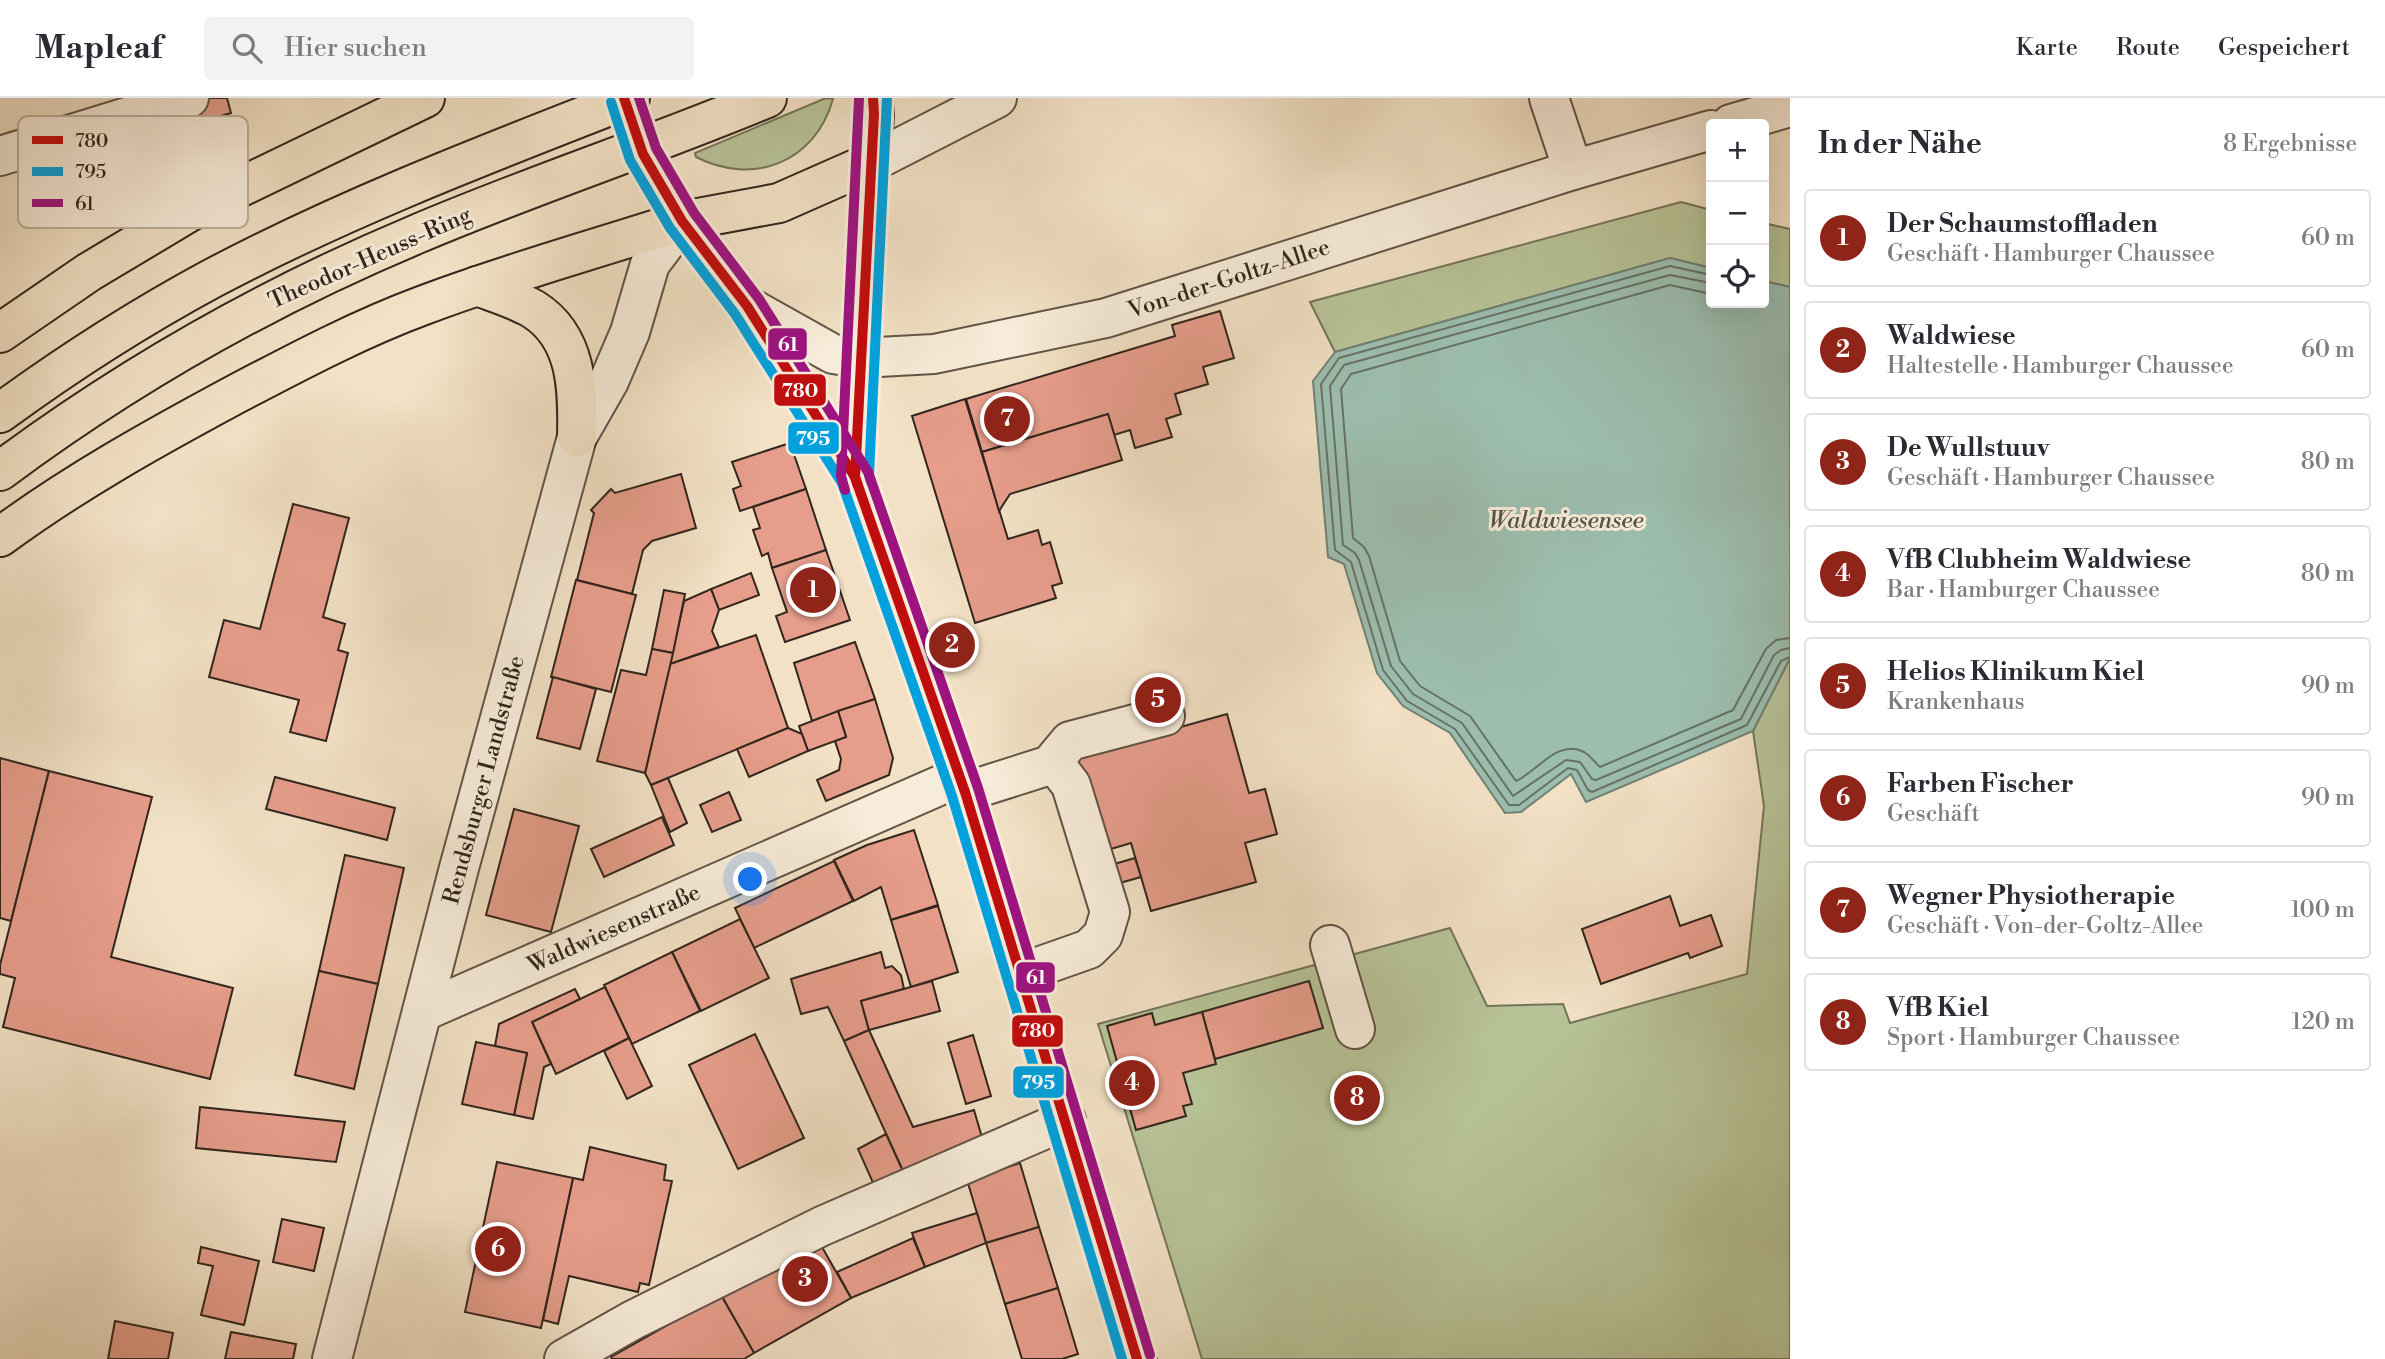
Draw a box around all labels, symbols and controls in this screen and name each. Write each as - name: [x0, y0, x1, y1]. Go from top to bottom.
- search box: [204, 17, 694, 80]
- text: Mapleaf: [35, 28, 162, 69]
- icon: search: [228, 29, 266, 67]
- text: Hier suchen: [284, 32, 427, 64]
- text: Karte: [2016, 33, 2078, 63]
- text: Route: [2116, 33, 2180, 63]
- text: Gespeichert: [2218, 33, 2350, 63]
- legend: [18, 116, 248, 228]
- map controls: [1706, 119, 1769, 308]
- button: +: [1706, 119, 1769, 182]
- text: In der Nähe: [1818, 125, 1982, 163]
- text: 780: [75, 129, 108, 153]
- text: 8 Ergebnisse: [2223, 130, 2357, 158]
- text: 795: [75, 160, 106, 184]
- button: −: [1706, 182, 1769, 245]
- text: 61: [75, 192, 94, 216]
- street label: Theodor-Heuss-Ring: [264, 201, 476, 315]
- text: Der Schaumstoffladen: [1887, 208, 2158, 240]
- text: 1: [1837, 224, 1849, 252]
- text: 60 m: [2301, 224, 2355, 252]
- street label: Von-der-Goltz-Allee: [1124, 233, 1333, 325]
- text: Geschäft · Hamburger Chaussee: [1887, 240, 2215, 268]
- button: locate: [1706, 245, 1769, 308]
- text: Waldwiese: [1887, 320, 2016, 352]
- line badge: 61: [767, 327, 808, 361]
- text: 61: [778, 333, 798, 357]
- text: 2: [1836, 336, 1850, 364]
- text: 60 m: [2301, 336, 2355, 364]
- text: Haltestelle · Hamburger Chaussee: [1887, 352, 2234, 380]
- line badge: 780: [773, 373, 827, 407]
- text: 780: [782, 379, 818, 403]
- pin: 7: [984, 393, 1030, 445]
- line badge: 795: [787, 421, 840, 455]
- text: 795: [796, 427, 831, 451]
- text: De Wullstuuv: [1887, 432, 2049, 464]
- text: 3: [1836, 448, 1850, 476]
- text: 80 m: [2301, 448, 2355, 476]
- text: Geschäft · Hamburger Chaussee: [1887, 464, 2215, 492]
- water label: Waldwiesensee: [1488, 506, 1644, 536]
- text: VfB Clubheim Waldwiese: [1887, 544, 2191, 576]
- text: 4: [1835, 560, 1851, 588]
- text: 80 m: [2301, 560, 2355, 588]
- pin: 1: [790, 564, 836, 616]
- text: Bar · Hamburger Chaussee: [1887, 576, 2160, 604]
- pin: 2: [929, 619, 975, 671]
- street label: Rendsburger Landstraße: [437, 653, 531, 907]
- text: Helios Klinikum Kiel: [1887, 656, 2144, 688]
- text: 5: [1836, 672, 1850, 700]
- text: 90 m: [2301, 672, 2355, 700]
- pin: 5: [1135, 674, 1181, 726]
- text: Krankenhaus: [1887, 688, 2025, 716]
- text: Farben Fischer: [1887, 768, 2074, 800]
- text: 6: [1836, 784, 1850, 812]
- text: 90 m: [2301, 784, 2355, 812]
- text: Geschäft: [1887, 800, 1980, 828]
- your location: [733, 862, 767, 896]
- street label: Waldwiesenstraße: [522, 878, 705, 980]
- text: Wegner Physiotherapie: [1887, 880, 2175, 912]
- text: 7: [1836, 896, 1850, 924]
- text: 100 m: [2290, 896, 2355, 924]
- text: Geschäft · Von-der-Goltz-Allee: [1887, 912, 2203, 940]
- line badge: 61: [1015, 961, 1056, 994]
- text: 61: [1026, 966, 1046, 990]
- text: VfB Kiel: [1887, 992, 1989, 1024]
- text: 8: [1836, 1008, 1850, 1036]
- text: 120 m: [2291, 1008, 2355, 1036]
- line badge: 780: [1011, 1014, 1064, 1048]
- text: 780: [1019, 1019, 1055, 1043]
- text: Sport · Hamburger Chaussee: [1887, 1024, 2180, 1052]
- pin: 4: [1109, 1057, 1155, 1109]
- line badge: 795: [1012, 1065, 1065, 1099]
- text: 795: [1021, 1071, 1056, 1095]
- pin: 8: [1334, 1072, 1380, 1124]
- pin: 6: [475, 1223, 521, 1275]
- pin: 3: [782, 1253, 828, 1305]

